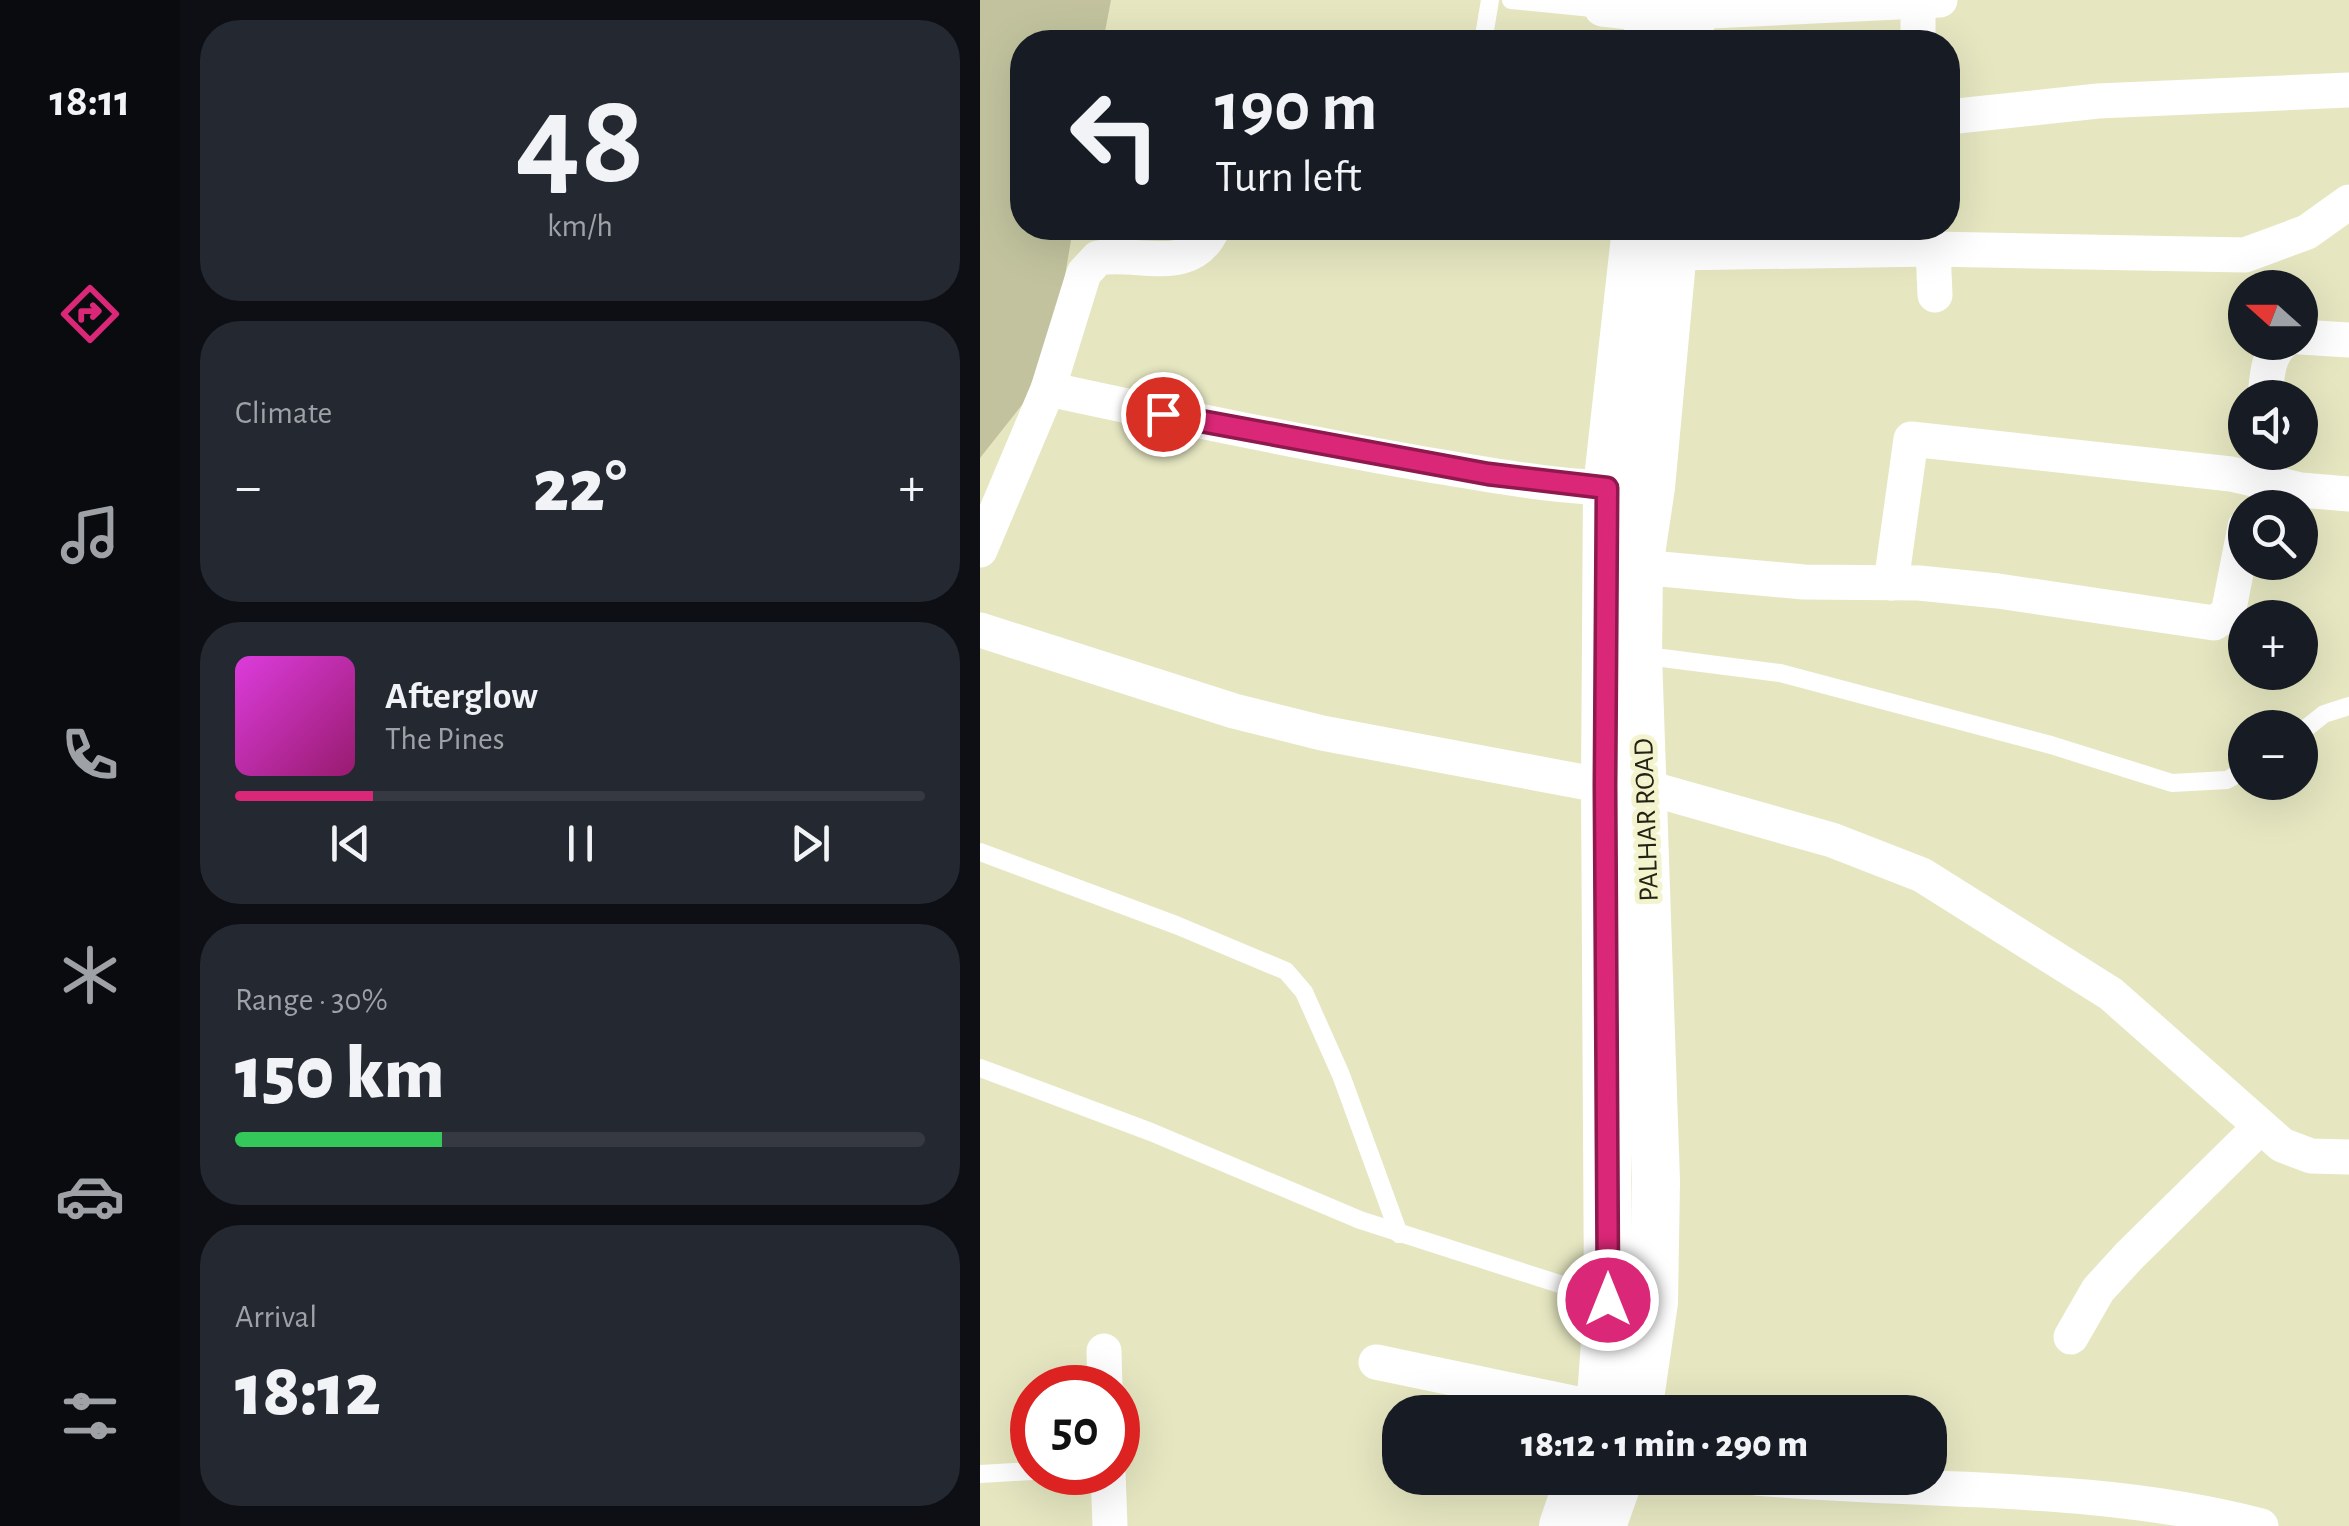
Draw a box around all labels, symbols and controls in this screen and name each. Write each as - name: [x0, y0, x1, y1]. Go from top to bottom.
- icon: left: [1050, 70, 1180, 200]
- text: 190 m: [1215, 73, 1378, 143]
- text: 48: [515, 77, 645, 207]
- text: 18:11: [49, 79, 131, 124]
- text: Turn left: [1215, 155, 1362, 200]
- text: km/h: [547, 210, 613, 242]
- north arrow: [2228, 270, 2318, 360]
- map controls: [2228, 270, 2318, 800]
- icon: directions: [55, 279, 125, 349]
- pin: [1121, 372, 1206, 457]
- button: sound: [2228, 380, 2318, 470]
- icon: arrive: [1136, 387, 1191, 442]
- text: Climate: [235, 397, 332, 429]
- text: 22°: [533, 450, 627, 525]
- text: −: [235, 460, 261, 515]
- text: +: [899, 460, 925, 515]
- button: search: [2228, 490, 2318, 580]
- icon: music: [55, 500, 125, 570]
- button: +: [2228, 600, 2318, 690]
- text: Afterglow: [385, 678, 538, 716]
- button: −: [2228, 710, 2318, 800]
- icon: phone: [55, 720, 125, 790]
- text: The Pines: [385, 723, 505, 755]
- street label: PALHAR ROAD: [1630, 738, 1664, 902]
- icon: previous: [323, 816, 378, 871]
- icon: pause: [553, 816, 608, 871]
- icon: next: [783, 816, 838, 871]
- icon: climate: [55, 940, 125, 1010]
- text: Range · 30%: [235, 984, 388, 1016]
- text: 150 km: [235, 1037, 444, 1112]
- icon: car: [55, 1161, 125, 1231]
- position arrow: [1556, 1248, 1660, 1352]
- text: Arrival: [235, 1301, 317, 1333]
- text: 18:12: [235, 1354, 381, 1429]
- speed limit sign: 50: [1010, 1365, 1140, 1495]
- icon: filters: [55, 1381, 125, 1451]
- text: 18:12 · 1 min · 290 m: [1521, 1426, 1808, 1464]

